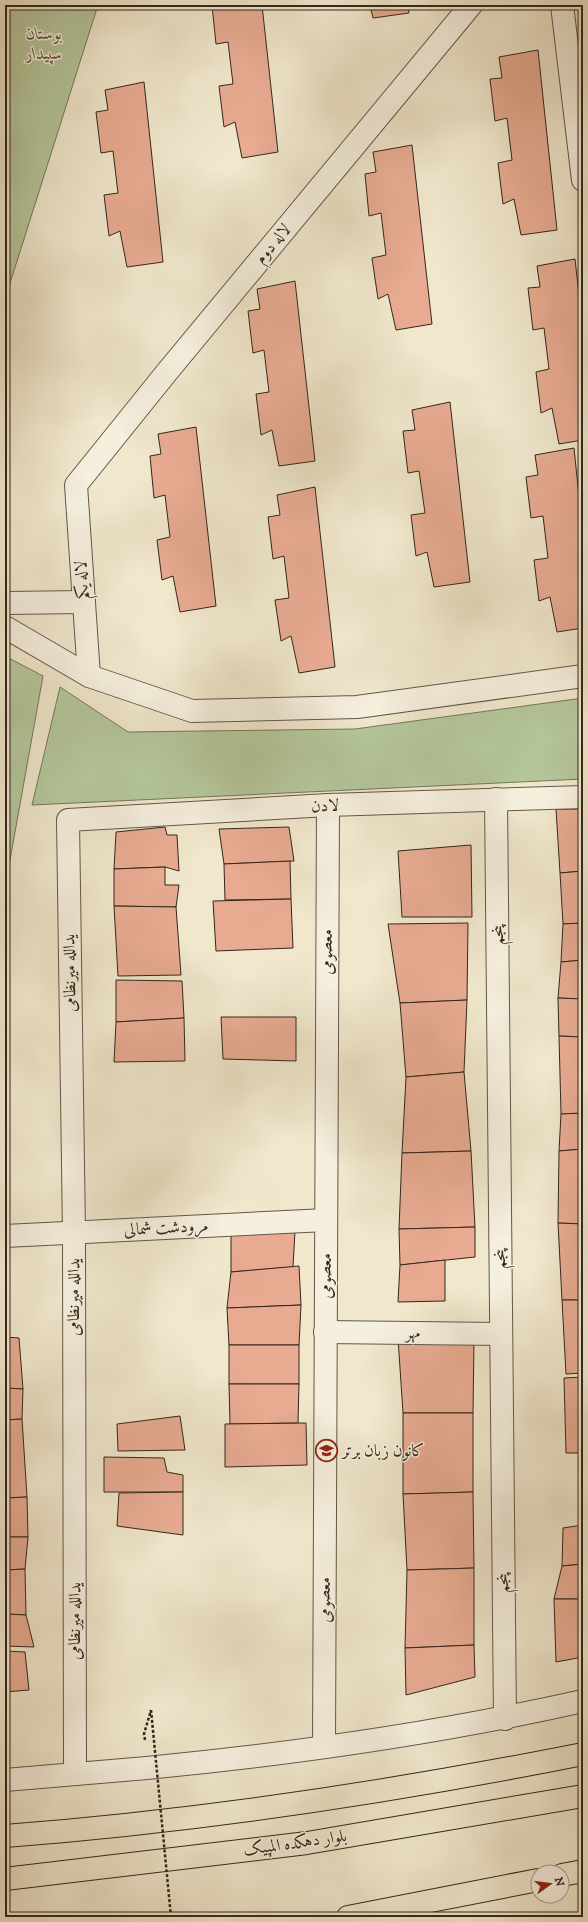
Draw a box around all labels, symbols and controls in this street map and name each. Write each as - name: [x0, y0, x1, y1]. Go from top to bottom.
- park label: بوستان سپیدار: [25, 23, 63, 65]
- street label: لاله دوم: [250, 219, 298, 271]
- street label: لاله یکم: [70, 560, 98, 600]
- street label: لادن: [310, 794, 340, 818]
- street label: پنجم: [487, 923, 513, 945]
- street label: معصومی: [316, 929, 338, 975]
- street label: یدالله میرنظامی: [58, 934, 82, 1012]
- street label: مرودشت شمالی: [123, 1215, 209, 1241]
- street label: پنجم: [489, 1247, 515, 1269]
- street label: معصومی: [315, 1253, 337, 1299]
- street label: یدالله میرنظامی: [63, 1258, 85, 1336]
- street label: مهر: [403, 1322, 421, 1344]
- school or university icon: کانون زبان برتر: [314, 1438, 340, 1464]
- place label: کانون زبان برتر: [340, 1440, 425, 1462]
- street label: پنجم: [492, 1571, 518, 1593]
- street label: معصومی: [314, 1577, 336, 1623]
- street label: یدالله میرنظامی: [64, 1582, 86, 1660]
- street label: بلوار دهکده المپیک: [242, 1825, 348, 1861]
- north arrow: [530, 1864, 570, 1904]
- text: N: [551, 1876, 567, 1888]

